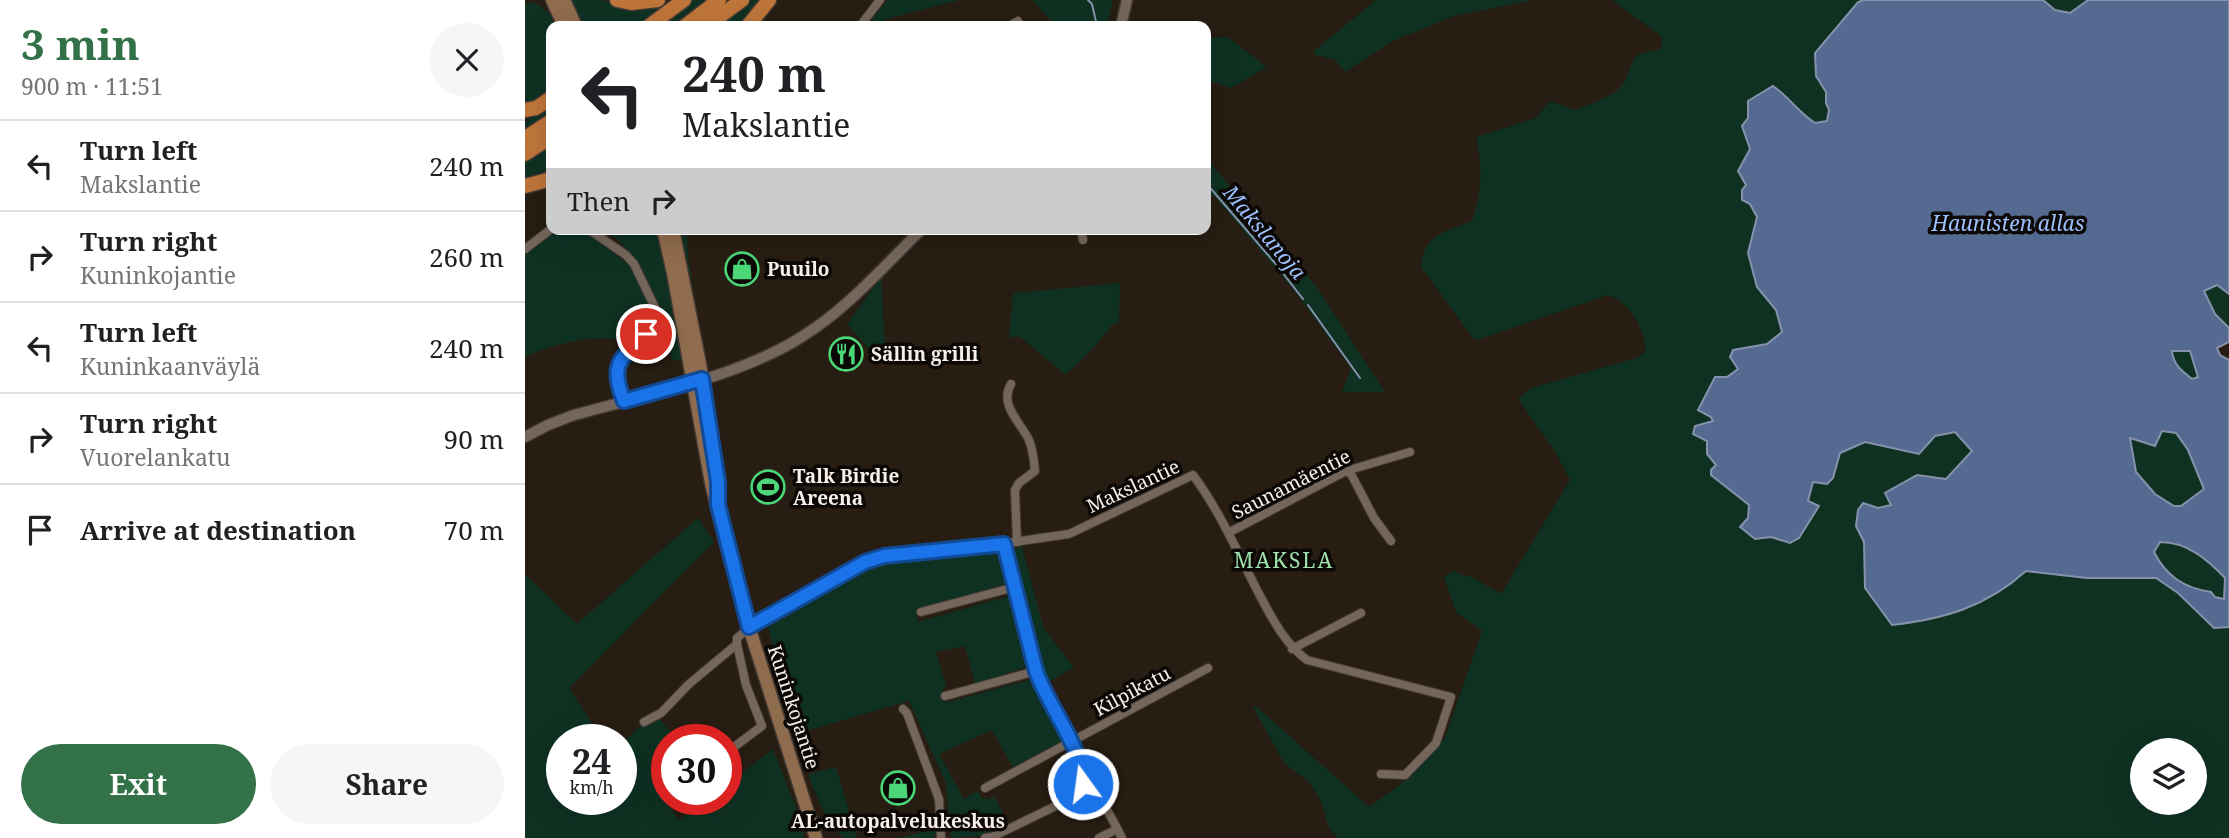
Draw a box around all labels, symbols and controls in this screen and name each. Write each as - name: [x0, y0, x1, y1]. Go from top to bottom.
- text: 3 min: [21, 15, 140, 72]
- button: close: [430, 23, 504, 97]
- text: 240 m: [682, 40, 826, 106]
- icon: left: [567, 49, 658, 140]
- text: 900 m · 11:51: [21, 70, 163, 102]
- text: Makslantie: [682, 103, 850, 146]
- text: Turn left: [80, 132, 197, 168]
- icon: left: [21, 147, 59, 185]
- text: 240 m: [429, 148, 504, 184]
- text: Makslantie: [80, 168, 201, 200]
- water label: Makslanoja: [1217, 178, 1313, 286]
- icon: right: [644, 182, 682, 220]
- text: Then: [567, 183, 630, 219]
- water label: Haunisten allas: [1930, 209, 2085, 237]
- text: Turn right: [80, 223, 217, 259]
- icon: right: [21, 238, 59, 276]
- text: 260 m: [429, 239, 504, 275]
- shop icon: Puuilo: [723, 250, 761, 288]
- place label: Puuilo: [767, 256, 830, 282]
- text: Kuninkojantie: [80, 259, 236, 291]
- pin: [616, 304, 676, 364]
- text: Turn left: [80, 314, 197, 350]
- icon: arrive: [627, 315, 665, 353]
- icon: left: [21, 329, 59, 367]
- text: 240 m: [429, 330, 504, 366]
- restaurant icon: Sällin grilli: [827, 335, 865, 373]
- place label: Sällin grilli: [871, 341, 979, 367]
- text: Kuninkaanväylä: [80, 350, 260, 382]
- text: Turn right: [80, 405, 217, 441]
- icon: right: [21, 420, 59, 458]
- text: 90 m: [444, 421, 504, 457]
- text: Vuorelankatu: [80, 441, 231, 473]
- street label: Saunamäentie: [1227, 443, 1355, 525]
- street label: Makslantie: [1082, 453, 1184, 519]
- place label: Talk Birdie Areena: [793, 463, 899, 511]
- sports icon: Talk Birdie Areena: [749, 468, 787, 506]
- icon: arrive: [21, 511, 59, 549]
- text: Arrive at destination: [80, 512, 356, 548]
- text: 70 m: [444, 512, 504, 548]
- district label: MAKSLA: [1234, 546, 1334, 574]
- street label: Kuninkojantie: [762, 642, 826, 772]
- street label: Kilpikatu: [1089, 660, 1175, 722]
- speed limit sign: 30: [651, 724, 742, 815]
- text: 24: [572, 737, 611, 784]
- map controls: [2130, 738, 2207, 815]
- button: layers: [2130, 738, 2207, 815]
- button: Exit: [21, 744, 256, 824]
- button: Share: [270, 744, 504, 824]
- position arrow: [1046, 747, 1120, 821]
- shop icon: AL-autopalvelukeskus: [879, 769, 917, 807]
- text: km/h: [569, 775, 614, 799]
- place label: AL-autopalvelukeskus: [791, 808, 1005, 834]

